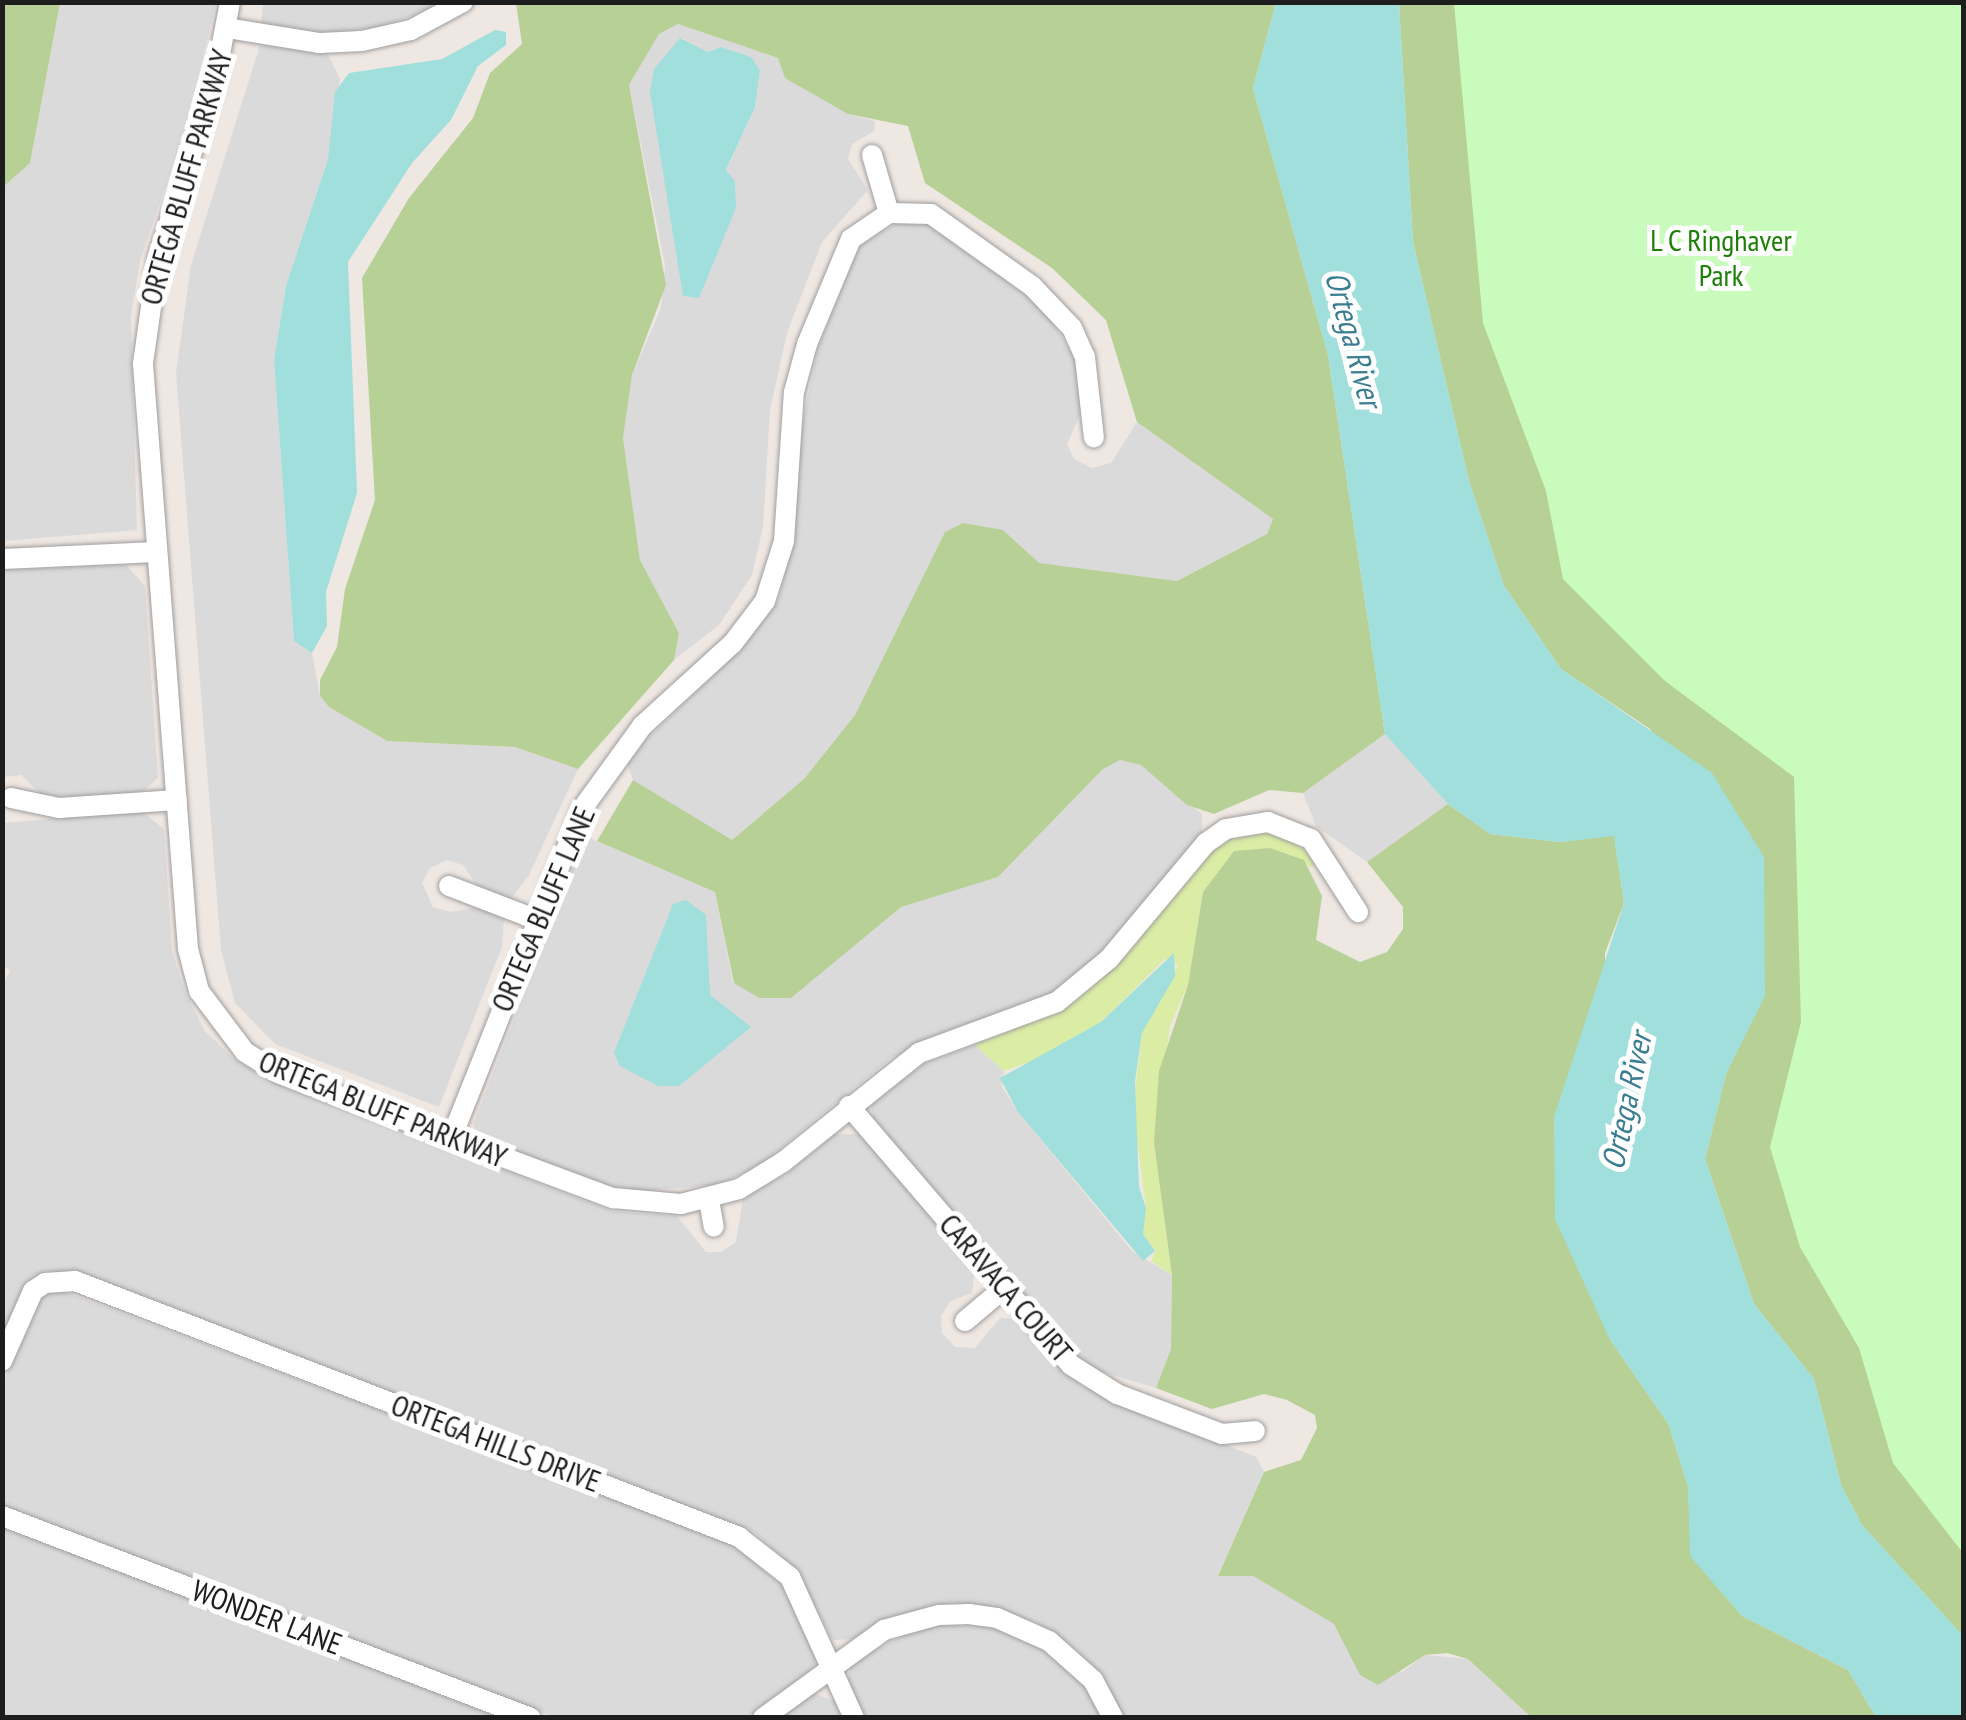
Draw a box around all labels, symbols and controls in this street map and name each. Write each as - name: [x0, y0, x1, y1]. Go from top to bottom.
- street label: ORTEGA BLUFF PARKWAY: [132, 45, 240, 309]
- park label: L C Ringhaver Park: [1649, 222, 1793, 292]
- water label: Ortega River: [1318, 267, 1390, 411]
- street label: ORTEGA BLUFF LANE: [483, 801, 603, 1017]
- water label: Ortega River: [1593, 1029, 1659, 1173]
- street label: ORTEGA BLUFF PARKWAY: [253, 1043, 513, 1175]
- street label: CARAVACA COURT: [932, 1206, 1080, 1370]
- street label: ORTEGA HILLS DRIVE: [386, 1386, 606, 1500]
- street label: WONDER LANE: [187, 1572, 347, 1662]

